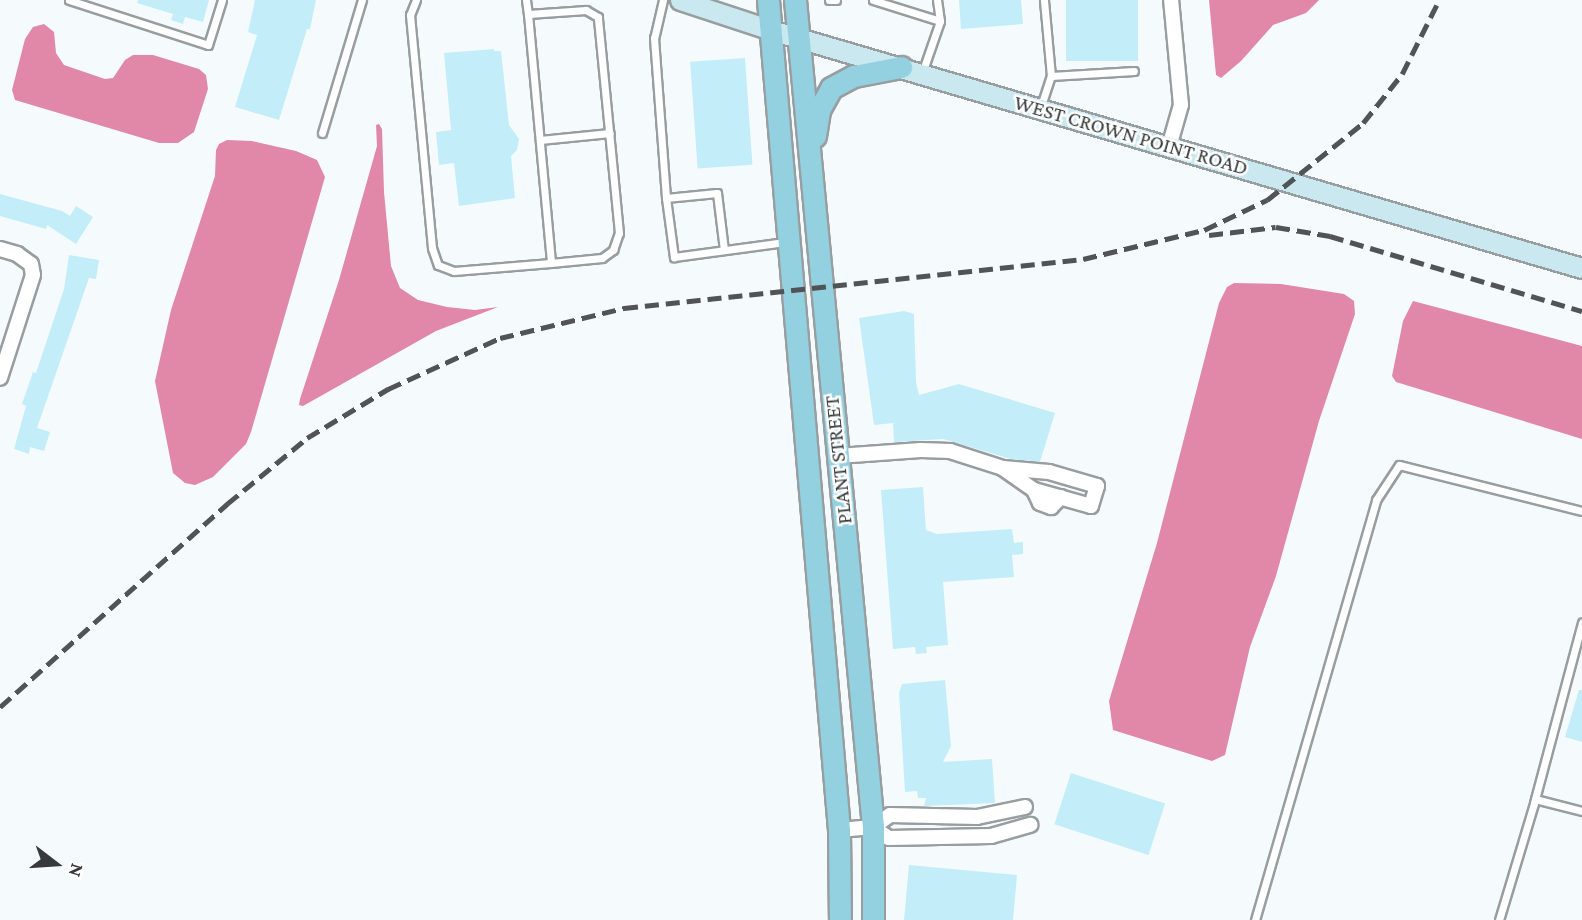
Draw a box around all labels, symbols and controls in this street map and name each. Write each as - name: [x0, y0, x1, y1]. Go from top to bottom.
- street label: WEST CROWN POINT ROAD: [1011, 90, 1251, 180]
- street label: PLANT STREET: [819, 394, 857, 526]
- north arrow: [21, 829, 91, 899]
- text: N: [65, 861, 88, 880]

